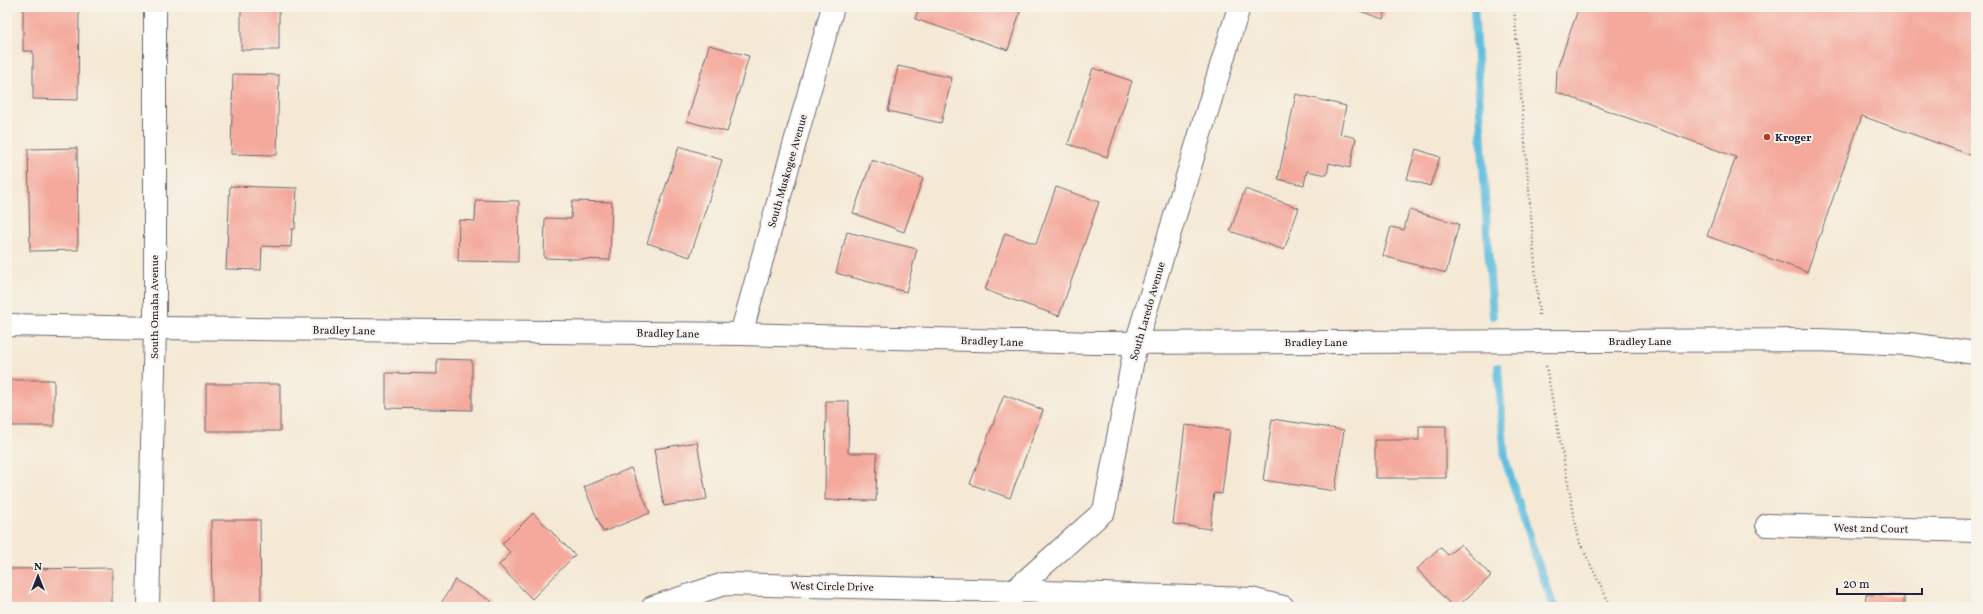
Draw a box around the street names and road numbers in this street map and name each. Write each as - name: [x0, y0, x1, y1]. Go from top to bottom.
- street label: South Muskogee Avenue: [765, 113, 812, 230]
- street label: South Omaha Avenue: [148, 255, 163, 359]
- street label: South Laredo Avenue: [1127, 260, 1170, 363]
- street label: Bradley Lane: [312, 323, 375, 340]
- street label: Bradley Lane: [636, 326, 699, 343]
- street label: Bradley Lane: [960, 334, 1024, 351]
- street label: Bradley Lane: [1609, 335, 1671, 350]
- street label: Bradley Lane: [1285, 336, 1347, 351]
- street label: West 2nd Court: [1833, 521, 1909, 538]
- street label: West Circle Drive: [790, 579, 874, 596]

